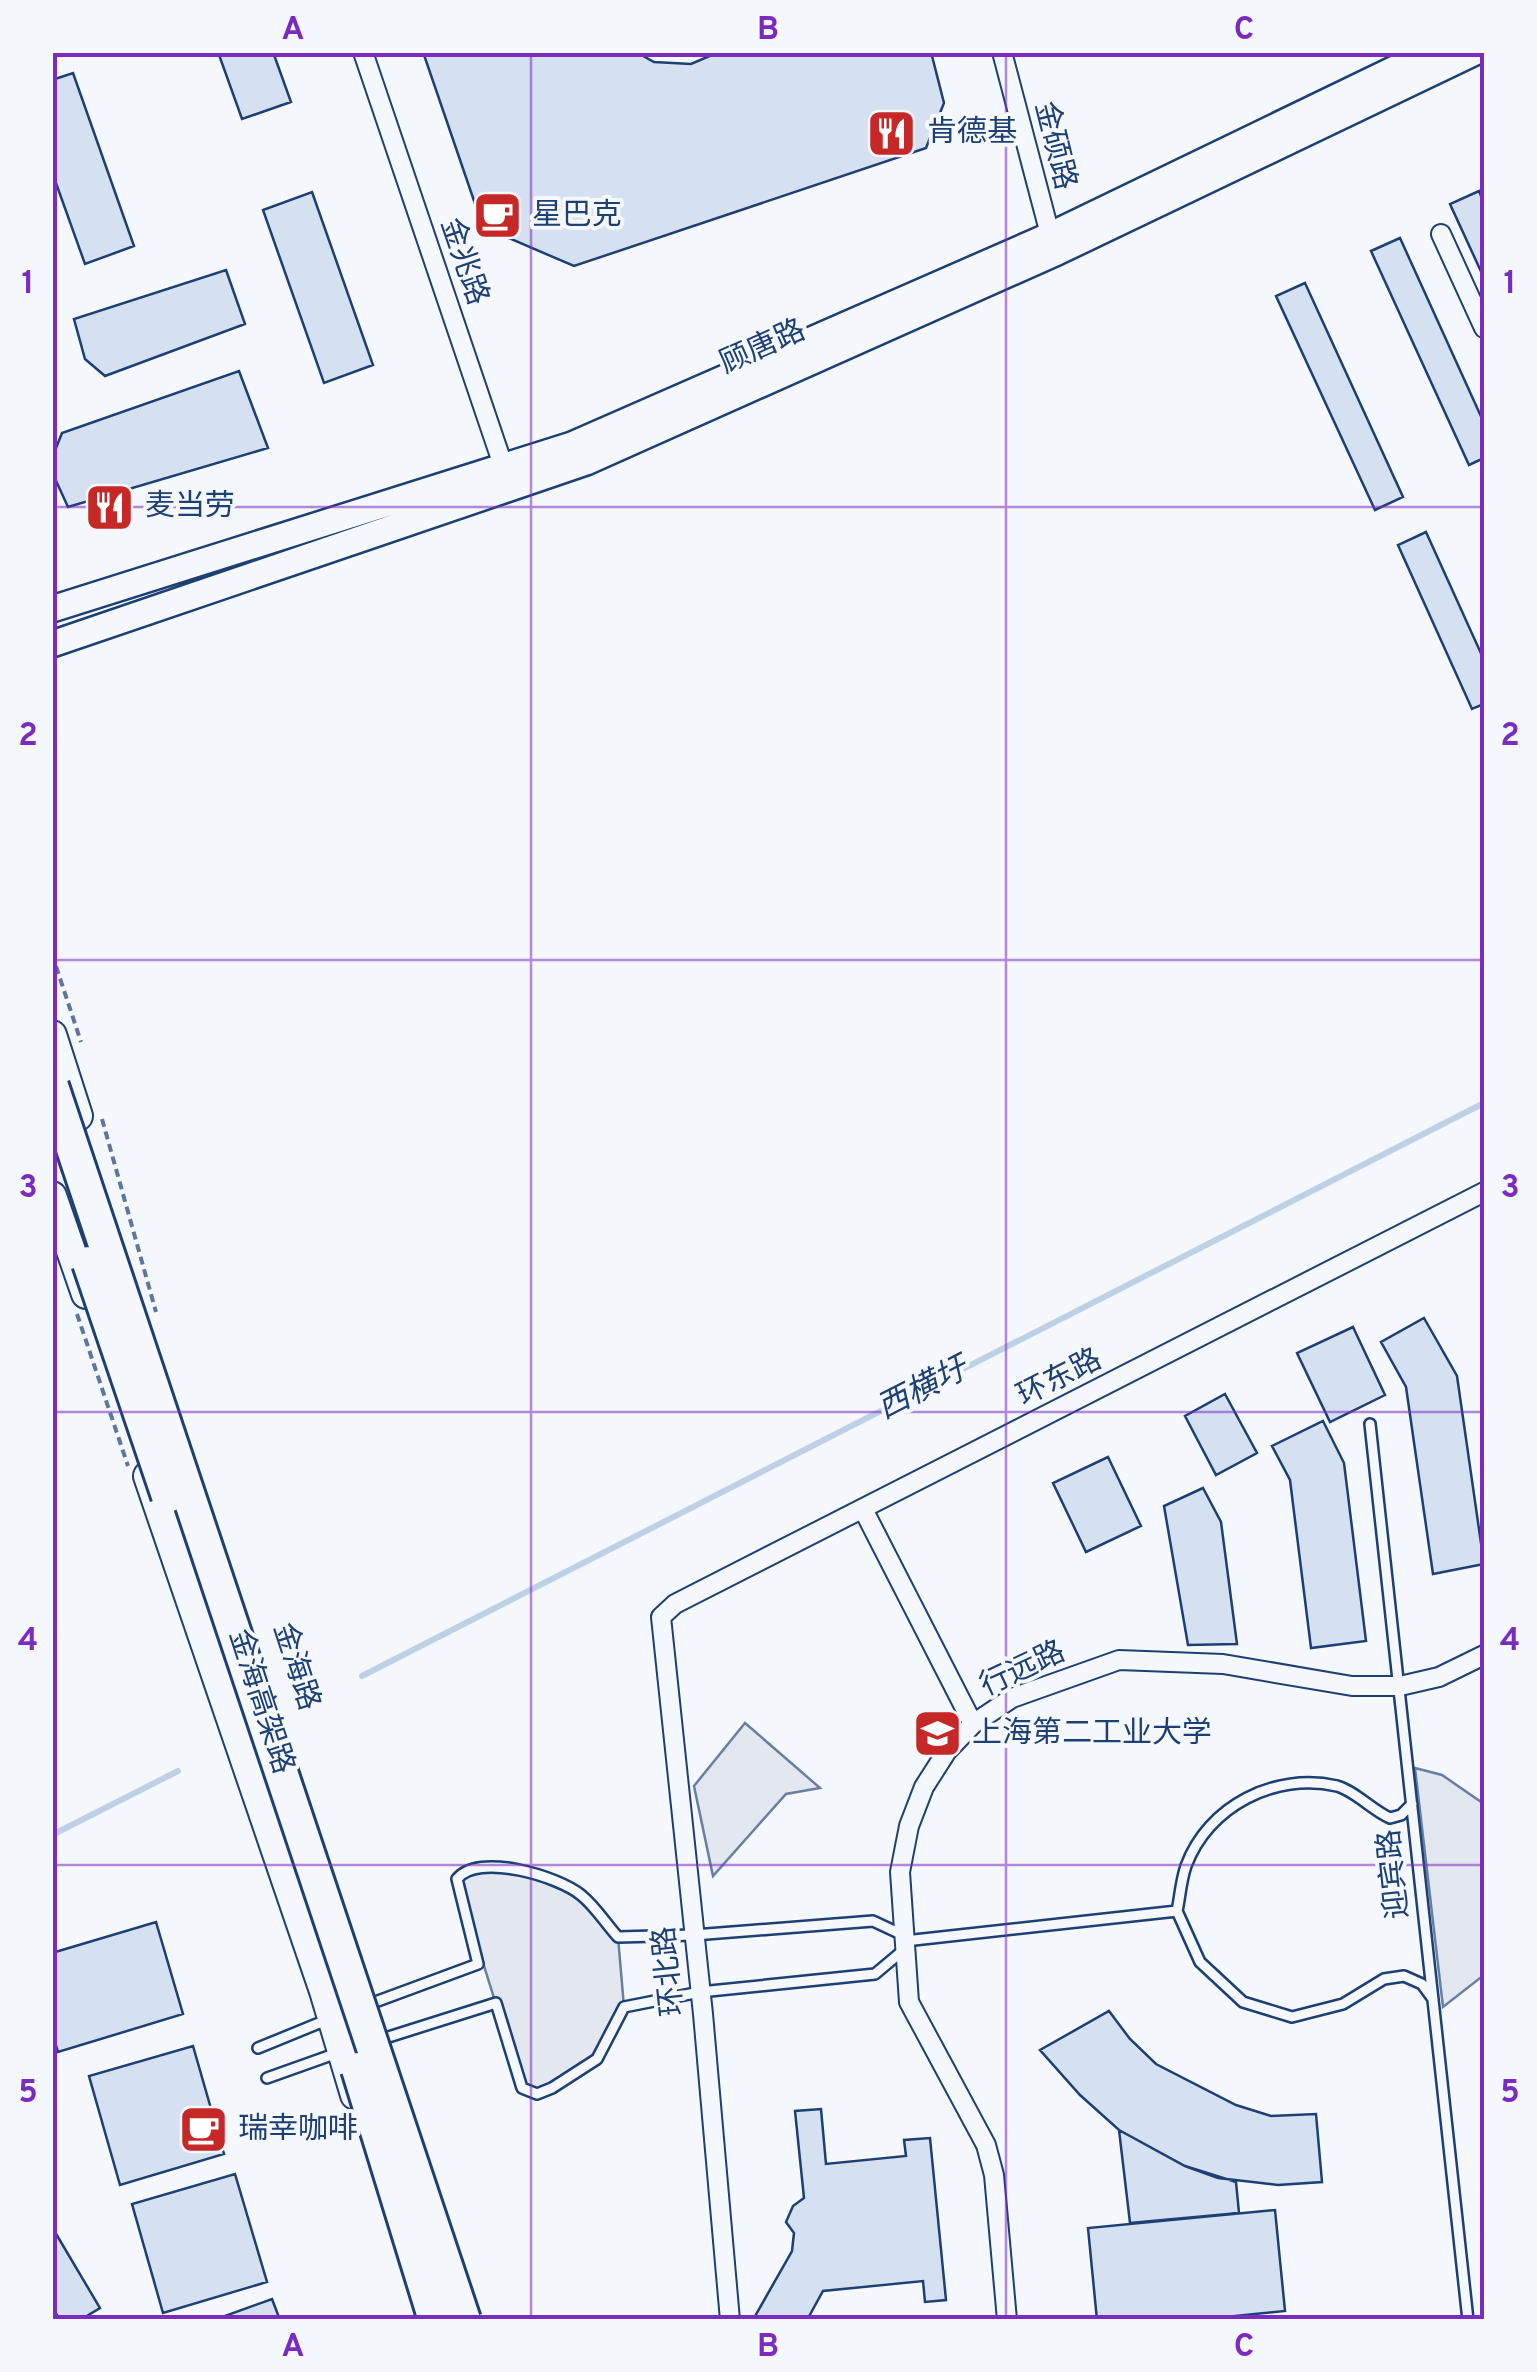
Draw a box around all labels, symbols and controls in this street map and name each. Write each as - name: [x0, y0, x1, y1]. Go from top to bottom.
- text: A: [282, 11, 304, 51]
- text: B: [757, 11, 779, 51]
- text: C: [1234, 11, 1254, 51]
- street label: 金硕路: [1025, 98, 1083, 194]
- restaurant icon: 肯德基: [866, 107, 918, 159]
- place label: 肯德基: [927, 115, 1017, 152]
- cafe icon: 星巴克: [471, 190, 523, 242]
- place label: 星巴克: [532, 198, 622, 235]
- street label: 金兆路: [431, 213, 495, 311]
- text: 1: [22, 265, 34, 305]
- text: 1: [1504, 265, 1516, 305]
- street label: 顾唐路: [714, 313, 812, 383]
- restaurant icon: 麦当劳: [84, 481, 136, 533]
- place label: 麦当劳: [145, 489, 235, 526]
- text: 2: [18, 717, 38, 757]
- text: 2: [1500, 717, 1520, 757]
- text: 3: [18, 1169, 38, 1209]
- text: 3: [1500, 1169, 1520, 1209]
- street label: 环东路: [1012, 1342, 1108, 1416]
- water label: 西横圩: [871, 1349, 978, 1430]
- street label: 金海路: [263, 1618, 327, 1716]
- text: 4: [18, 1622, 38, 1662]
- text: 4: [1500, 1622, 1520, 1662]
- street label: 金海高架路: [219, 1625, 301, 1779]
- street label: 行远路: [974, 1634, 1072, 1706]
- school or university icon: 上海第二工业大学: [911, 1708, 963, 1760]
- place label: 上海第二工业大学: [972, 1716, 1212, 1753]
- street label: 迎宾路: [1372, 1827, 1418, 1921]
- street label: 环北路: [647, 1924, 693, 2018]
- text: 5: [18, 2074, 38, 2114]
- text: 5: [1500, 2074, 1520, 2114]
- cafe icon: 瑞幸咖啡: [177, 2104, 229, 2156]
- place label: 瑞幸咖啡: [238, 2112, 358, 2149]
- text: A: [282, 2328, 304, 2368]
- text: B: [757, 2328, 779, 2368]
- text: C: [1234, 2328, 1254, 2368]

